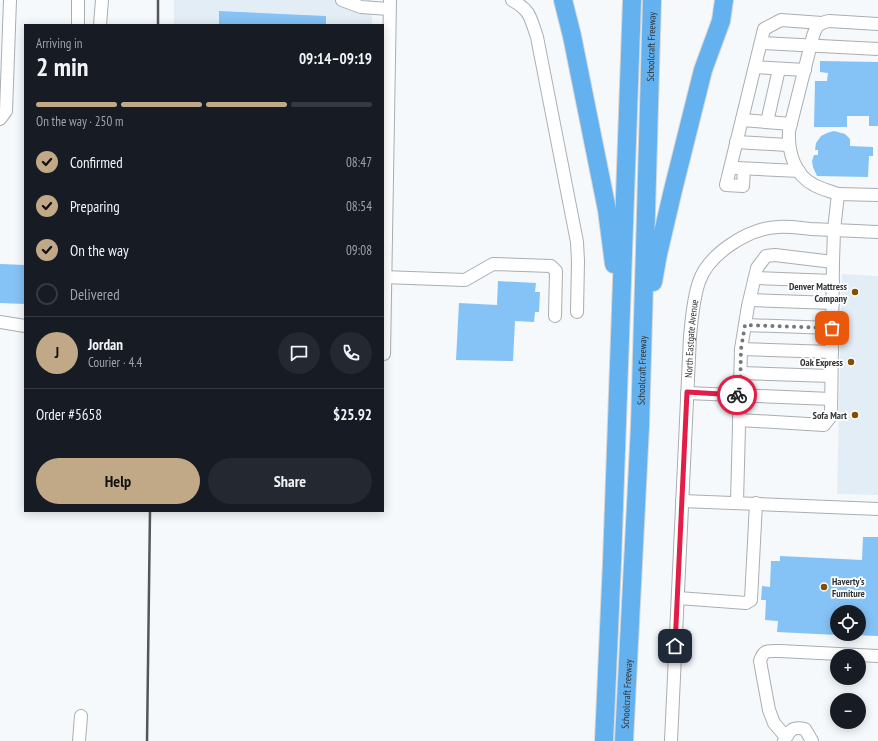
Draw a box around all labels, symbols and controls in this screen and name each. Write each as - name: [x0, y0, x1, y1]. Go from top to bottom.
- street label: Schoolcraft Freeway: [643, 11, 658, 82]
- text: Arriving in: [36, 35, 83, 52]
- text: 09:14–09:19: [299, 49, 372, 68]
- text: 2 min: [36, 50, 89, 83]
- text: On the way · 250 m: [36, 113, 123, 130]
- icon: check: [36, 151, 58, 173]
- text: Confirmed: [70, 153, 123, 172]
- text: 08:47: [346, 154, 372, 171]
- icon: check: [36, 195, 58, 217]
- text: Preparing: [70, 197, 120, 216]
- text: 08:54: [346, 198, 372, 215]
- icon: check: [36, 239, 58, 261]
- text: On the way: [70, 241, 129, 260]
- text: 09:08: [346, 242, 372, 259]
- place label: Denver Mattress Company: [789, 280, 848, 305]
- text: Delivered: [70, 285, 120, 304]
- marker: Denver Mattress Company: [850, 287, 860, 297]
- street label: North Eastgate Avenue: [682, 298, 701, 378]
- pin: [815, 311, 849, 345]
- icon: bag: [821, 317, 843, 339]
- button: chat: [278, 332, 320, 374]
- button: phone: [330, 332, 372, 374]
- text: Jordan: [88, 335, 123, 354]
- street label: Schoolcraft Freeway: [634, 335, 649, 405]
- text: J: [55, 343, 59, 362]
- text: Courier · 4.4: [88, 354, 142, 371]
- place label: Oak Express: [800, 356, 843, 369]
- marker: Oak Express: [846, 357, 856, 367]
- courier: [717, 375, 757, 415]
- icon: bike: [726, 384, 748, 406]
- text: Order #5658: [36, 405, 102, 424]
- text: $25.92: [333, 405, 372, 424]
- place label: Sofa Mart: [813, 409, 847, 422]
- marker: Sofa Mart: [850, 410, 860, 420]
- button: Help: [36, 458, 200, 504]
- button: Share: [208, 458, 372, 504]
- place label: Haverty's Furniture: [832, 575, 865, 600]
- marker: Haverty's Furniture: [819, 582, 829, 592]
- map controls: [830, 605, 866, 729]
- button: locate: [830, 605, 866, 641]
- pin: [658, 629, 692, 663]
- icon: home: [664, 635, 686, 657]
- button: +: [830, 649, 866, 685]
- street label: Schoolcraft Freeway: [618, 659, 635, 729]
- button: −: [830, 693, 866, 729]

